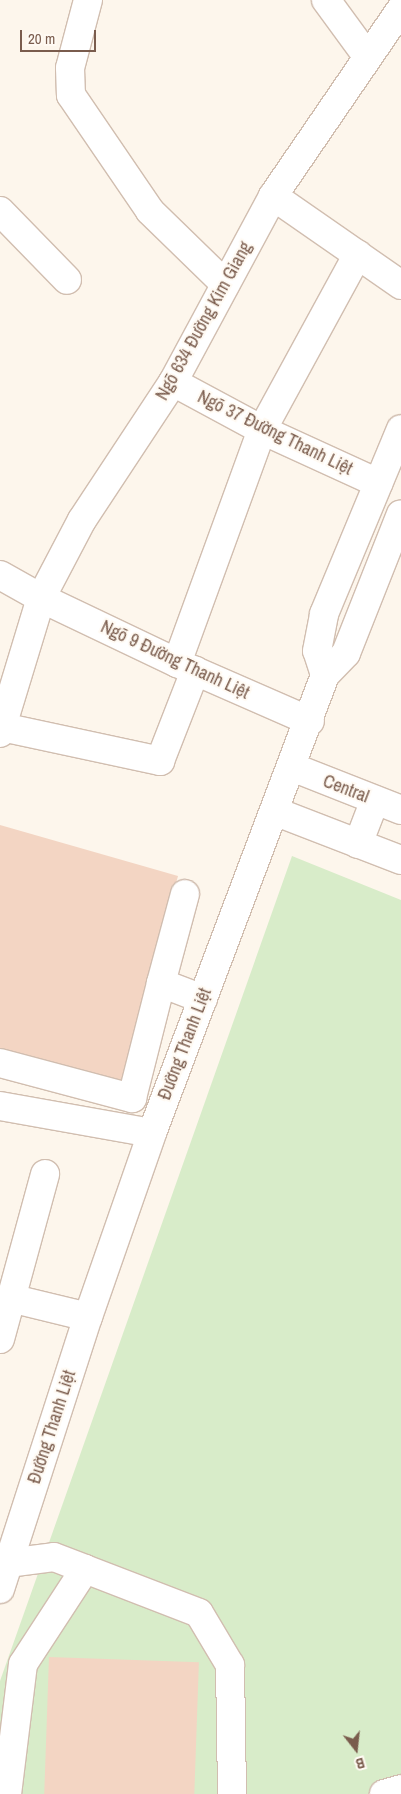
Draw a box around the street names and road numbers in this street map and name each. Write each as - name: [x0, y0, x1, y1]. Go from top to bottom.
- street label: Ngõ 634 Đường Kim Giang: [151, 238, 257, 404]
- street label: Ngõ 37 Đường Thanh Liệt: [194, 386, 356, 480]
- street label: Ngõ 9 Đường Thanh Liệt: [97, 616, 253, 704]
- street label: Central: [320, 770, 372, 808]
- street label: Đường Thanh Liệt: [154, 985, 216, 1103]
- street label: Đường Thanh Liệt: [23, 1367, 81, 1487]

